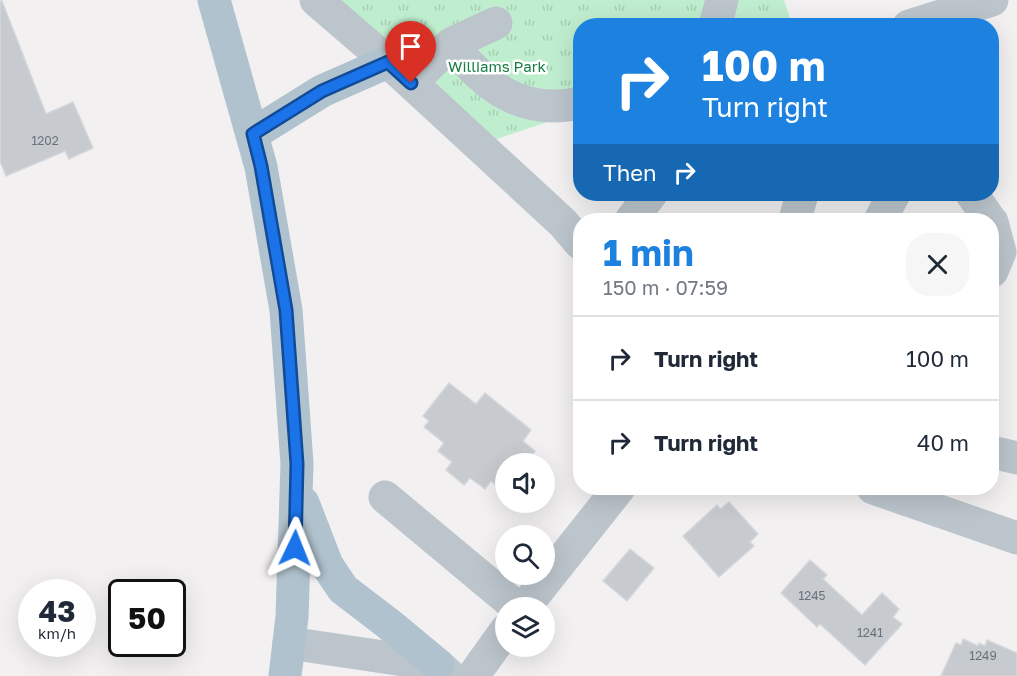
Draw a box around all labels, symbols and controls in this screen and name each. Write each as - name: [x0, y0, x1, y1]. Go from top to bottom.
- pin: [385, 21, 436, 83]
- icon: arrive: [394, 30, 427, 63]
- text: 100 m: [702, 40, 825, 90]
- icon: right: [603, 42, 681, 120]
- park label: Williams Park: [448, 57, 547, 75]
- text: Turn right: [702, 91, 828, 123]
- house number: 1202: [31, 133, 59, 148]
- icon: right: [668, 156, 701, 189]
- text: Then: [603, 159, 656, 186]
- text: 1 min: [603, 231, 694, 274]
- button: close: [906, 233, 969, 296]
- text: 150 m · 07:59: [603, 275, 728, 299]
- icon: right: [603, 342, 636, 375]
- text: Turn right: [654, 345, 758, 372]
- text: 100 m: [906, 345, 969, 372]
- icon: right: [603, 426, 636, 459]
- text: Turn right: [654, 429, 758, 456]
- text: 40 m: [917, 429, 969, 456]
- map controls: [495, 453, 555, 657]
- button: sound: [495, 453, 555, 513]
- position arrow: [263, 516, 327, 580]
- button: search: [495, 525, 555, 585]
- speed limit sign: 50: [108, 579, 186, 657]
- house number: 1245: [798, 588, 826, 603]
- text: 43: [38, 593, 76, 629]
- button: layers: [495, 597, 555, 657]
- text: km/h: [38, 624, 76, 642]
- house number: 1241: [857, 625, 883, 640]
- house number: 1249: [969, 648, 997, 663]

